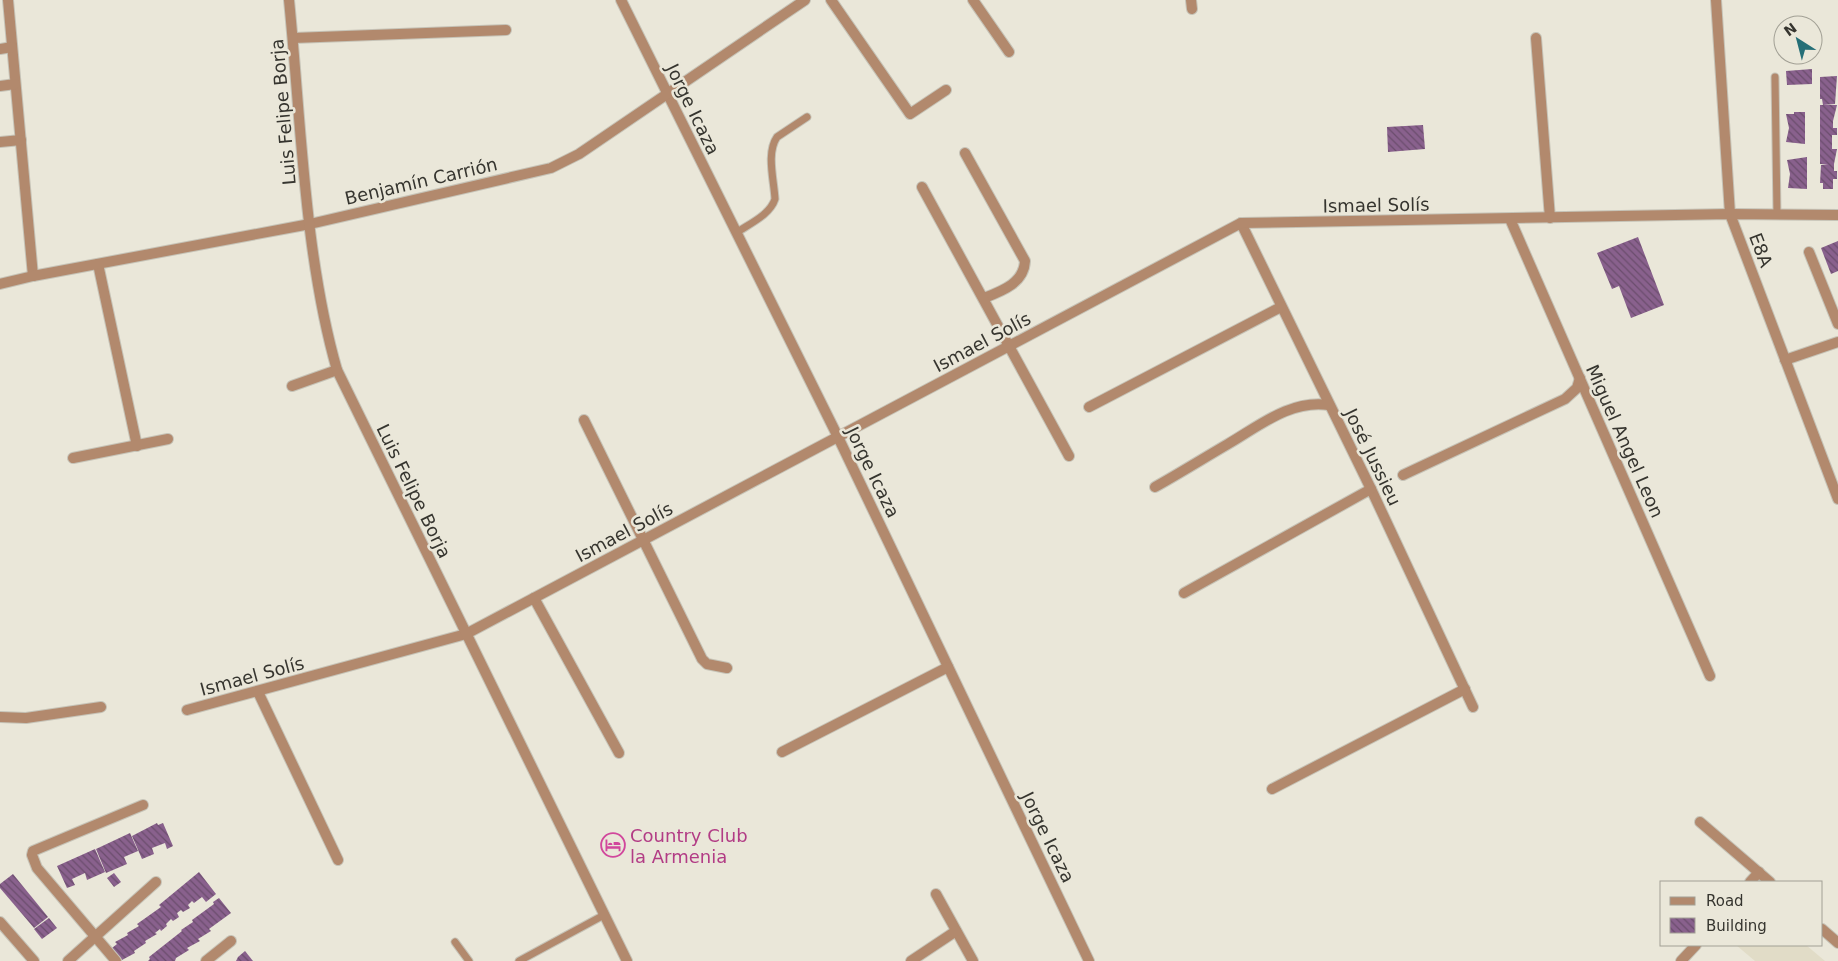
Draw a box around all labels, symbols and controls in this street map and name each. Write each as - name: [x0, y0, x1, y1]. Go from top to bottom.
- north arrow: [1773, 15, 1823, 65]
- text: N: [1781, 20, 1800, 39]
- street label: Luis Felipe Borja: [266, 38, 300, 186]
- street label: Jorge Icaza: [662, 59, 724, 158]
- street label: Benjamín Carrión: [343, 153, 499, 209]
- street label: Ismael Solís: [1322, 194, 1430, 216]
- street label: E8A: [1745, 230, 1777, 271]
- street label: Ismael Solís: [930, 308, 1034, 376]
- street label: Miguel Angel Leon: [1582, 361, 1668, 521]
- street label: José Jussieu: [1340, 404, 1406, 509]
- street label: Luis Felipe Borja: [372, 420, 456, 562]
- street label: Jorge Icaza: [842, 422, 904, 521]
- street label: Ismael Solís: [572, 498, 676, 566]
- street label: Ismael Solís: [198, 652, 306, 700]
- street label: Jorge Icaza: [1017, 787, 1079, 886]
- place label: Country Club la Armenia: [630, 825, 748, 867]
- hotel icon: Country Club la Armenia: [600, 832, 626, 858]
- legend: [1660, 881, 1823, 946]
- text: Road: [1706, 892, 1744, 910]
- text: Building: [1706, 917, 1767, 935]

